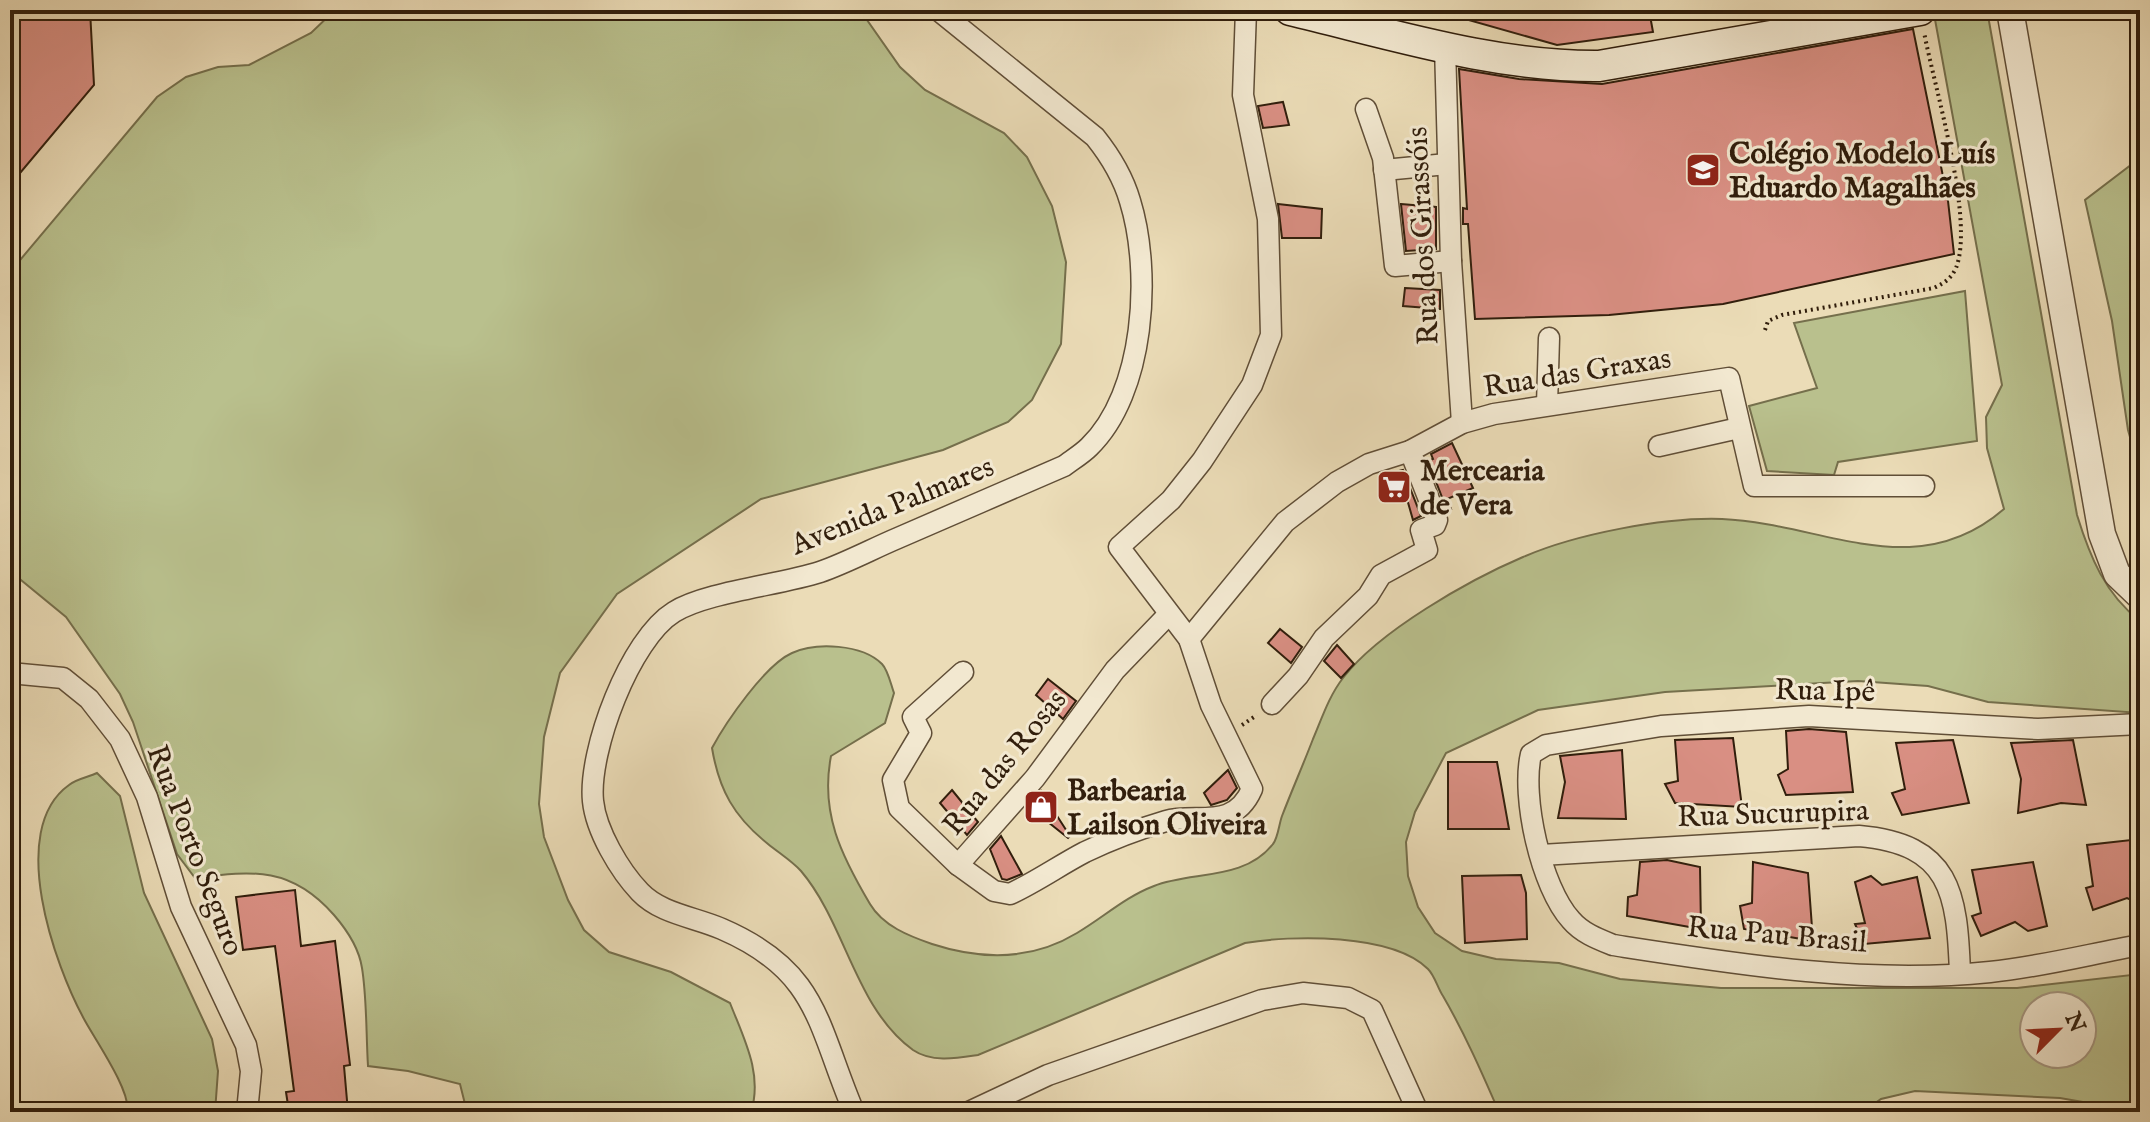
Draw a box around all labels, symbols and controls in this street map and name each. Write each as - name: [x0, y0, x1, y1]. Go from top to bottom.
- street label: Rua dos Girassóis: [1399, 126, 1449, 346]
- place label: Colégio Modelo Luís Eduardo Magalhães: [1729, 136, 1995, 208]
- school or university icon: Colégio Modelo Luís Eduardo Magalhães: [1684, 151, 1722, 189]
- street label: Rua das Graxas: [1481, 340, 1674, 408]
- street label: Avenida Palmares: [785, 449, 1000, 565]
- place label: Mercearia de Vera: [1420, 453, 1545, 525]
- supermarket icon: Mercearia de Vera: [1375, 468, 1413, 506]
- street label: Rua Ipê: [1774, 672, 1876, 712]
- street label: Rua das Rosas: [935, 683, 1076, 844]
- street label: Rua Porto Seguro: [136, 740, 252, 961]
- place label: Barbearia Lailson Oliveira: [1067, 773, 1268, 845]
- shop icon: Barbearia Lailson Oliveira: [1022, 788, 1060, 826]
- street label: Rua Sucurupira: [1677, 793, 1870, 837]
- street label: Rua Pau Brasil: [1685, 909, 1869, 963]
- north arrow: [2018, 990, 2098, 1070]
- text: N: [2057, 1007, 2091, 1037]

